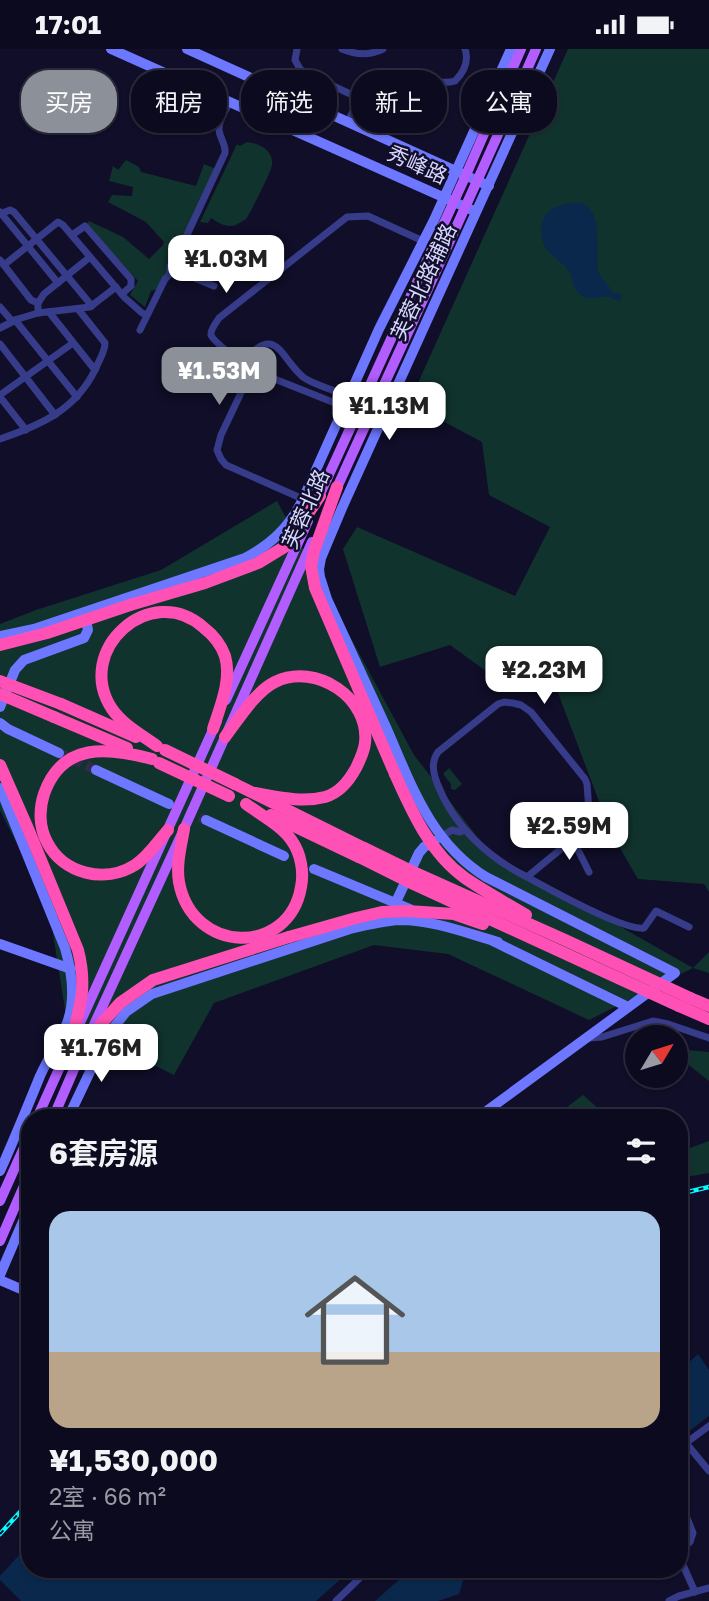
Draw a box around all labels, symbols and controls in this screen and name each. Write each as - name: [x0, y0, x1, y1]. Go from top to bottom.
- text: 17:01: [35, 9, 101, 40]
- chip: 买房: [21, 70, 117, 133]
- chip: 租房: [131, 70, 227, 133]
- chip: 筛选: [241, 70, 337, 133]
- chip: 新上: [351, 70, 447, 133]
- chip: 公寓: [461, 70, 557, 133]
- street label: 秀峰路: [383, 139, 451, 189]
- street label: 芙蓉北路辅路: [385, 219, 462, 344]
- pin: ¥1.03M: [169, 236, 283, 295]
- text: ¥1.03M: [184, 244, 268, 272]
- pin: ¥1.53M: [162, 347, 276, 407]
- text: ¥1.53M: [178, 356, 260, 384]
- pin: ¥1.13M: [332, 383, 446, 442]
- text: ¥1.13M: [349, 391, 429, 419]
- street label: 芙蓉北路: [276, 465, 334, 552]
- pin: ¥2.23M: [487, 647, 601, 706]
- text: ¥2.23M: [501, 655, 587, 683]
- pin: ¥2.59M: [512, 803, 626, 862]
- text: ¥2.59M: [526, 811, 612, 839]
- pin: ¥1.76M: [44, 1025, 158, 1084]
- north arrow: [625, 1025, 688, 1089]
- map controls: [625, 1025, 688, 1088]
- text: ¥1.76M: [60, 1033, 142, 1061]
- icon: filters: [622, 1132, 660, 1170]
- text: 6套房源: [49, 1135, 158, 1171]
- icon: home: [292, 1257, 418, 1383]
- text: ¥1,530,000: [49, 1442, 218, 1478]
- text: 2室 · 66 m²: [49, 1482, 166, 1510]
- text: 公寓: [49, 1516, 95, 1544]

